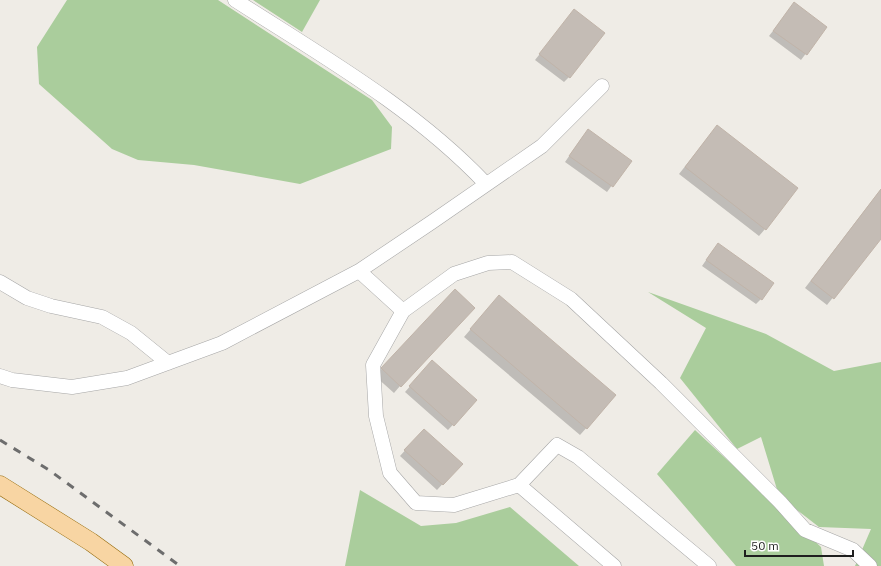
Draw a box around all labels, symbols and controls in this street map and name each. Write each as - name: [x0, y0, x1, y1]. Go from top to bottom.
- scale bar: [745, 532, 853, 558]
- text: 50 m: [751, 538, 779, 553]

